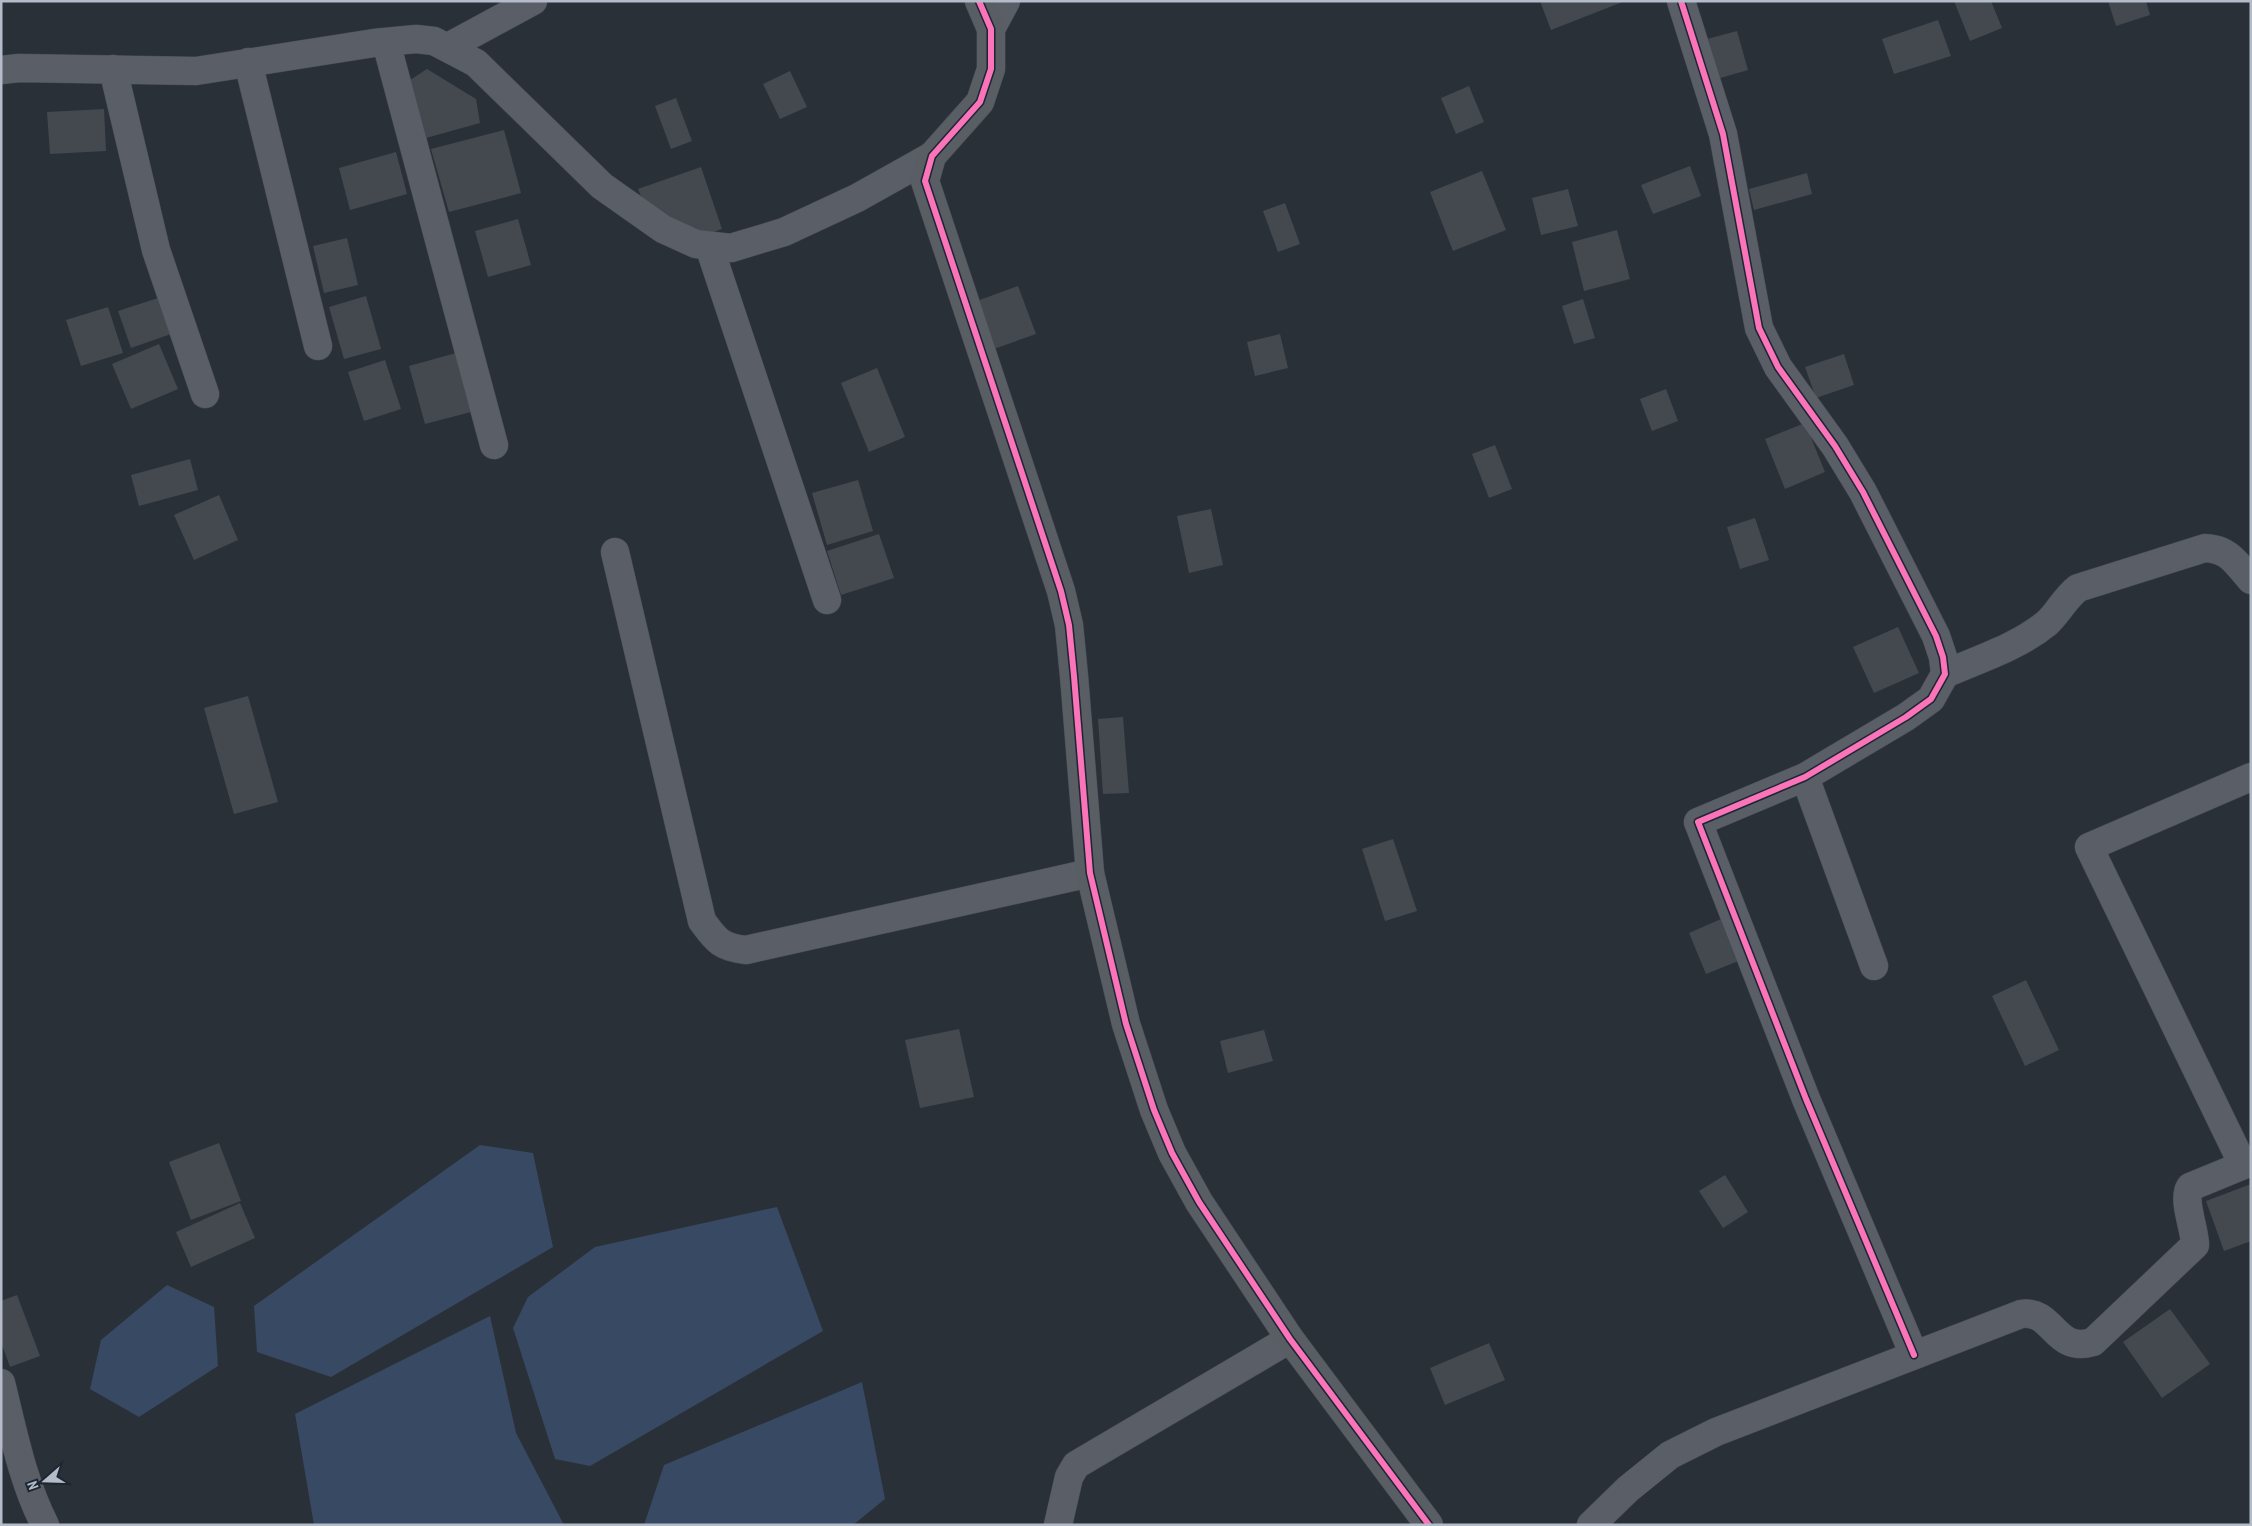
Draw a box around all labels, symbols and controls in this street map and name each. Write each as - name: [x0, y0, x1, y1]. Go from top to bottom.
- north arrow: [20, 1456, 70, 1506]
- text: N: [23, 1479, 43, 1492]

